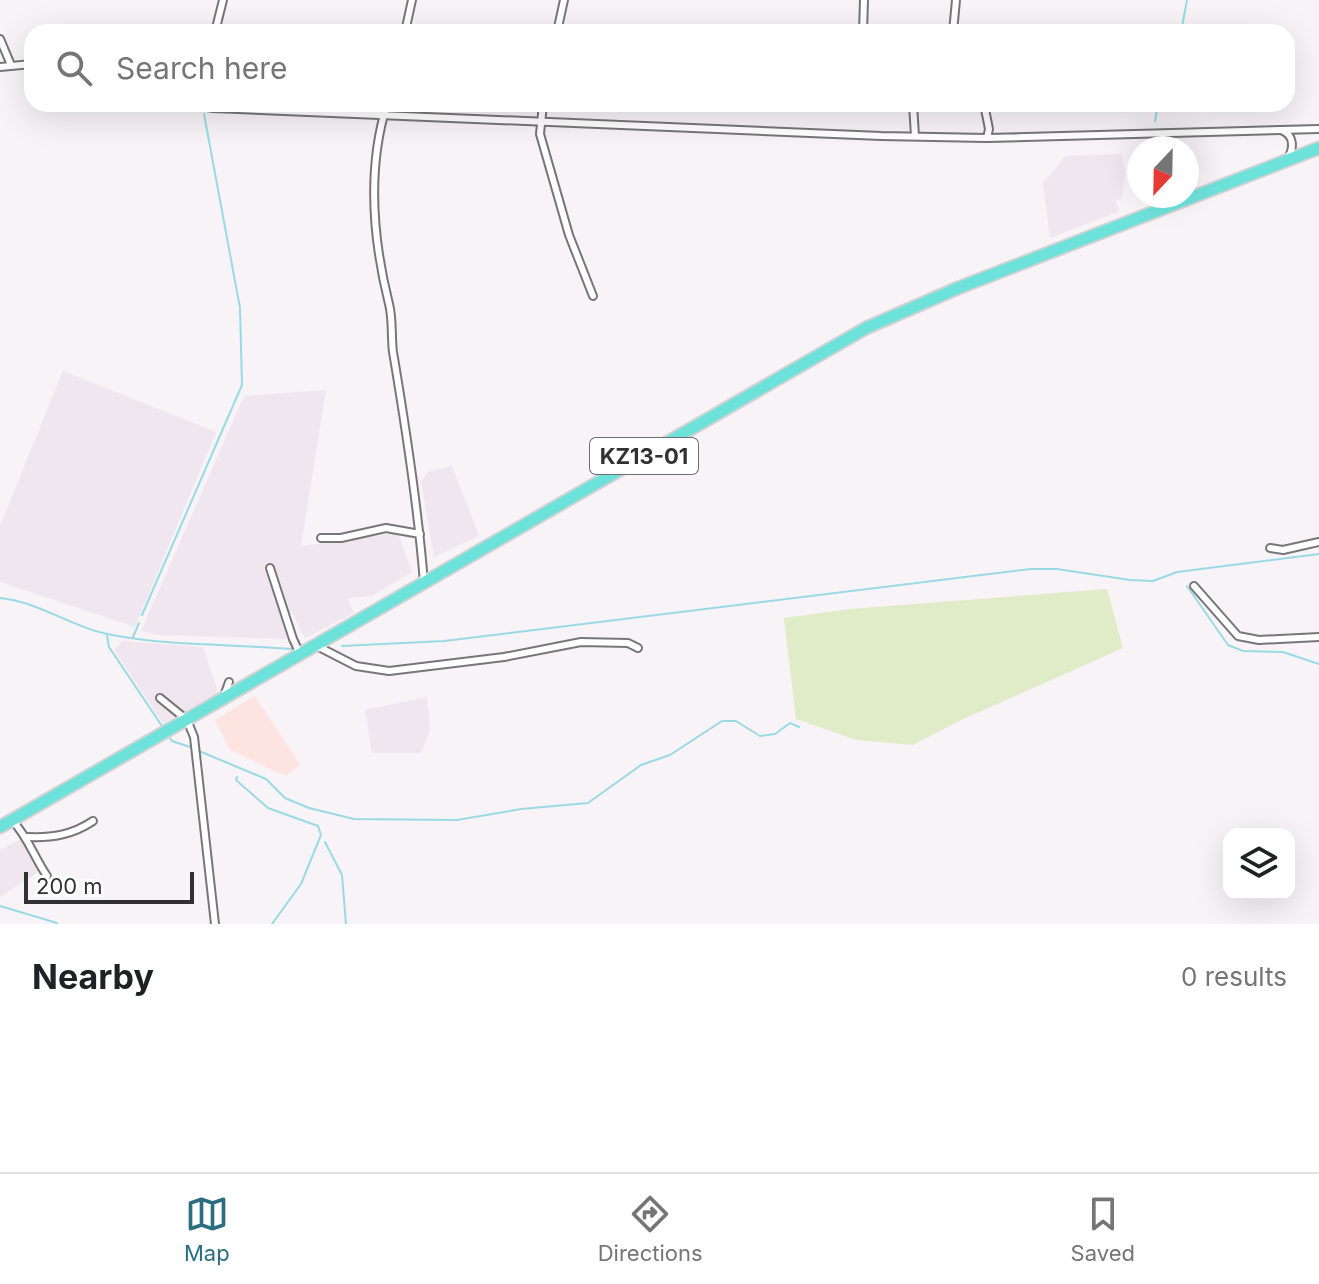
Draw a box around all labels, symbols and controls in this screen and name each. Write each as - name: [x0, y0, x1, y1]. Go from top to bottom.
- search box: [24, 24, 1295, 112]
- icon: search: [52, 46, 96, 90]
- text: Search here: [116, 50, 288, 86]
- north arrow: [1127, 136, 1199, 208]
- road number: KZ13-01: [590, 438, 698, 474]
- map controls: [1223, 828, 1295, 900]
- button: layers: [1223, 828, 1295, 900]
- scale bar: [24, 868, 194, 904]
- text: 200 m: [36, 873, 103, 899]
- text: Nearby: [32, 956, 154, 997]
- text: 0 results: [1181, 961, 1287, 992]
- tab: Map: [184, 1192, 230, 1266]
- tab: Directions: [598, 1192, 703, 1266]
- tab: Saved: [1071, 1192, 1135, 1266]

